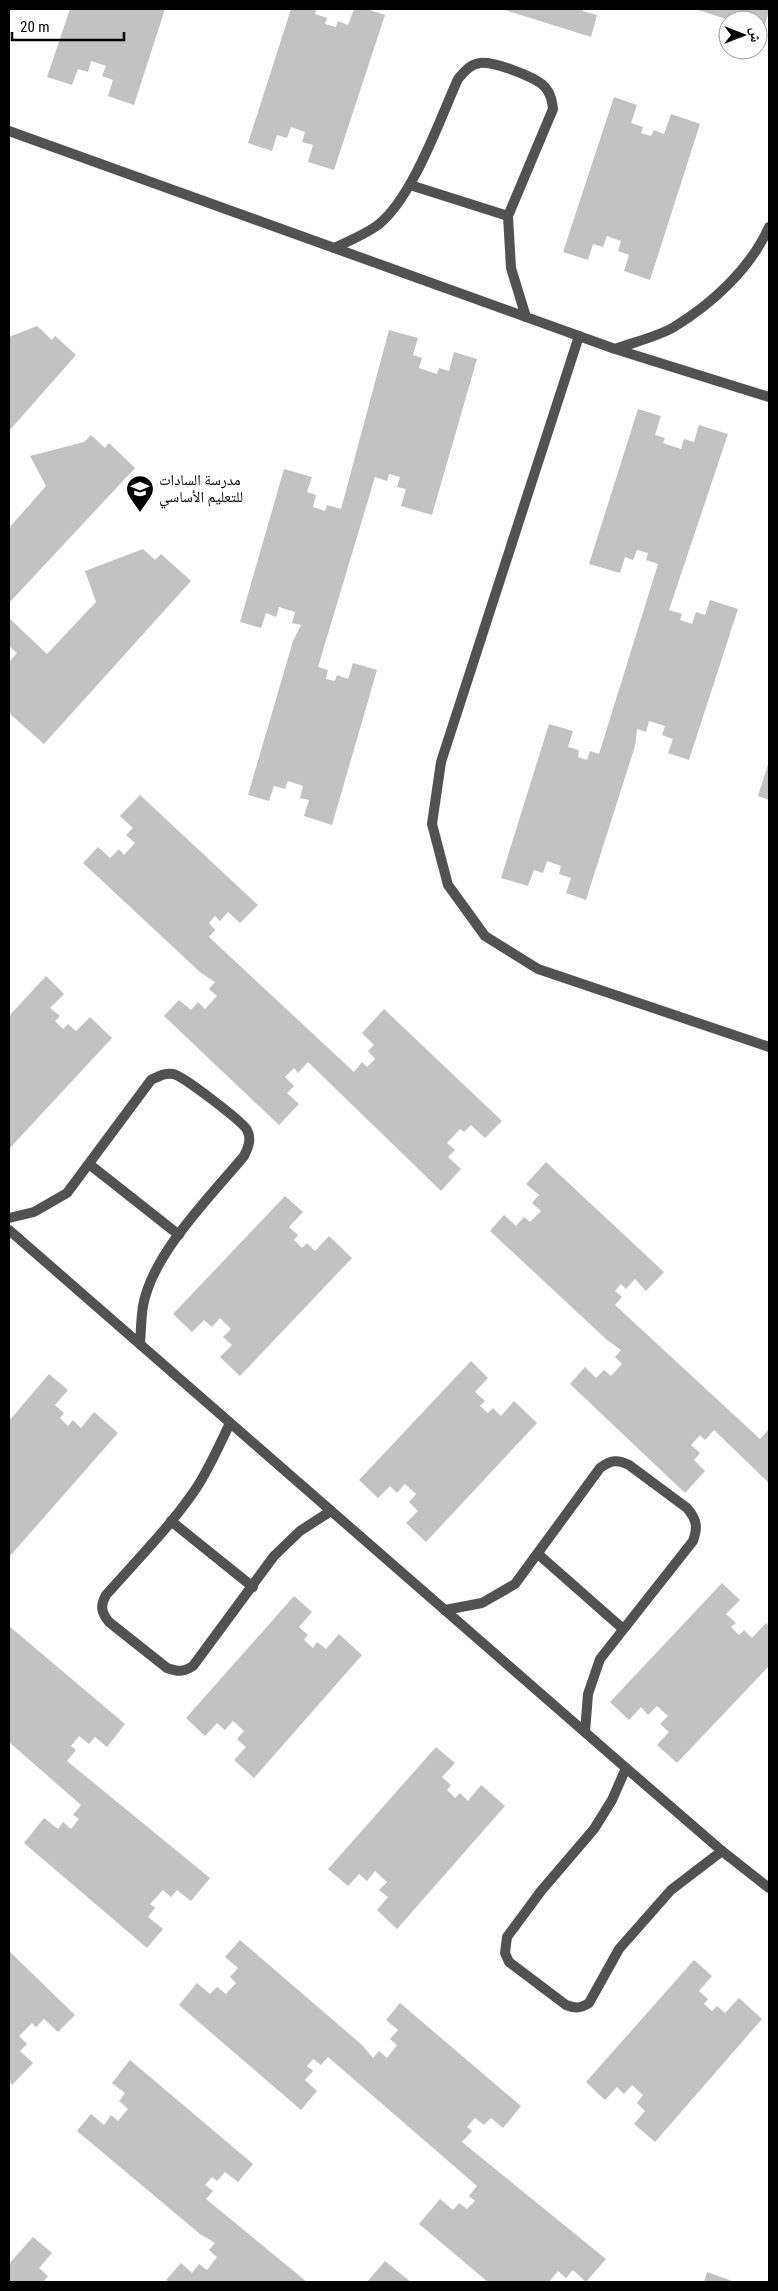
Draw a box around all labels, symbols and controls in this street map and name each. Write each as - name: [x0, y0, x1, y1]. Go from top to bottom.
- scale bar: [12, 10, 125, 42]
- north arrow: [718, 10, 768, 60]
- text: 20 m: [20, 18, 50, 36]
- text: ش: [747, 28, 764, 43]
- place label: مدرسة السادات للتعليم الأساسي: [159, 471, 243, 509]
- school or university icon: مدرسة السادات للتعليم الأساسي: [125, 474, 155, 513]

